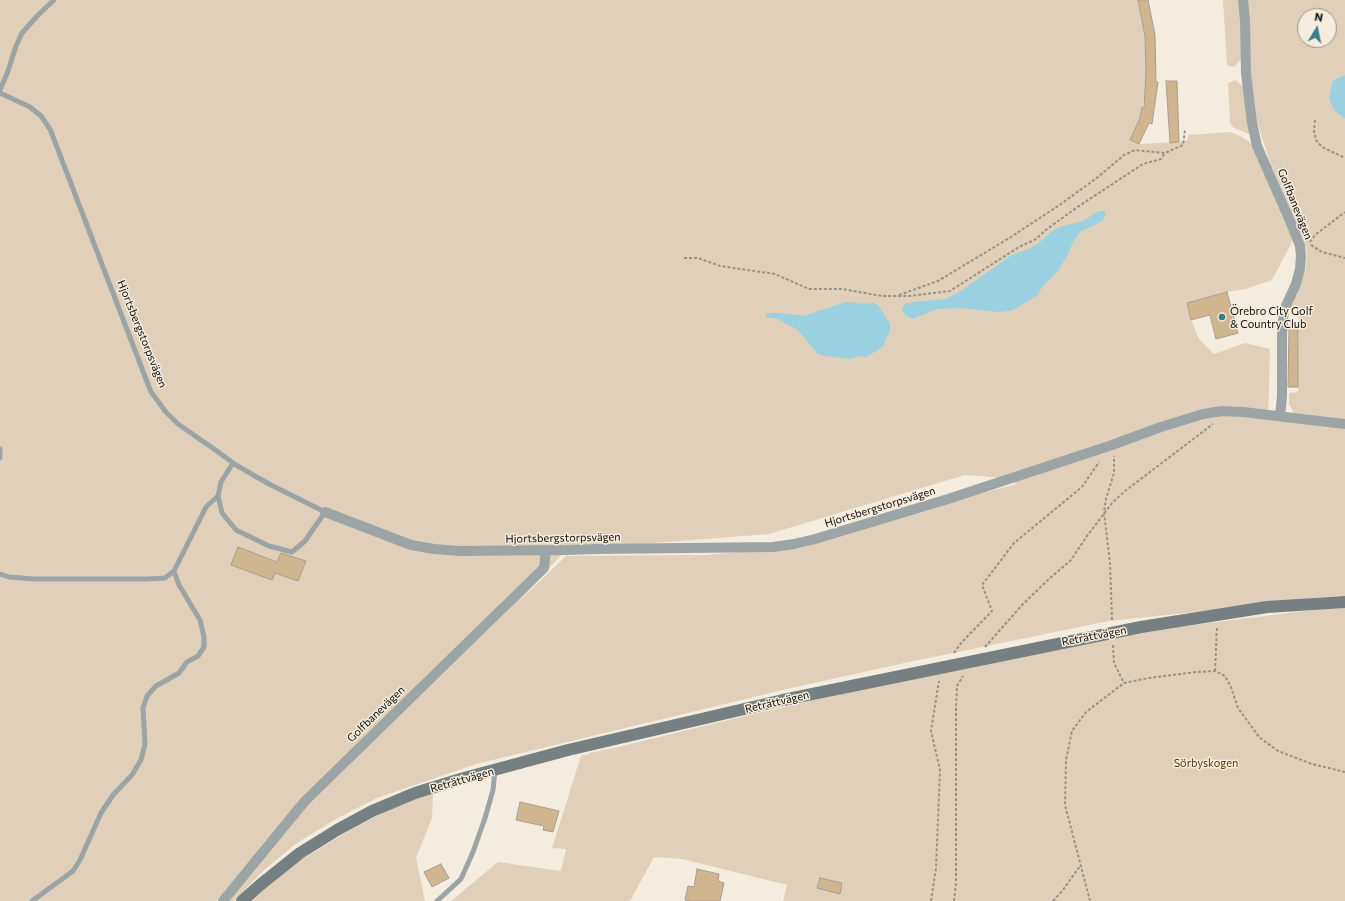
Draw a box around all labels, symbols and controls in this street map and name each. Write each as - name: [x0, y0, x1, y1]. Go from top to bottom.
- north arrow: [1297, 8, 1337, 48]
- text: N: [1314, 10, 1324, 24]
- street label: Golfbanevägen: [1275, 167, 1315, 241]
- street label: Hjortsbergstorpsvägen: [114, 278, 170, 390]
- place label: Örebro City Golf & Country Club: [1230, 304, 1313, 330]
- marker: Örebro City Golf & Country Club: [1217, 312, 1227, 322]
- street label: Hjortsbergstorpsvägen: [823, 484, 937, 530]
- street label: Hjortsbergstorpsvägen: [505, 530, 621, 546]
- street label: Reträttvägen: [1061, 623, 1127, 649]
- street label: Golfbanevägen: [344, 683, 408, 745]
- street label: Reträttvägen: [744, 688, 810, 716]
- park label: Sörbyskogen: [1174, 756, 1238, 770]
- street label: Reträttvägen: [429, 765, 495, 795]

